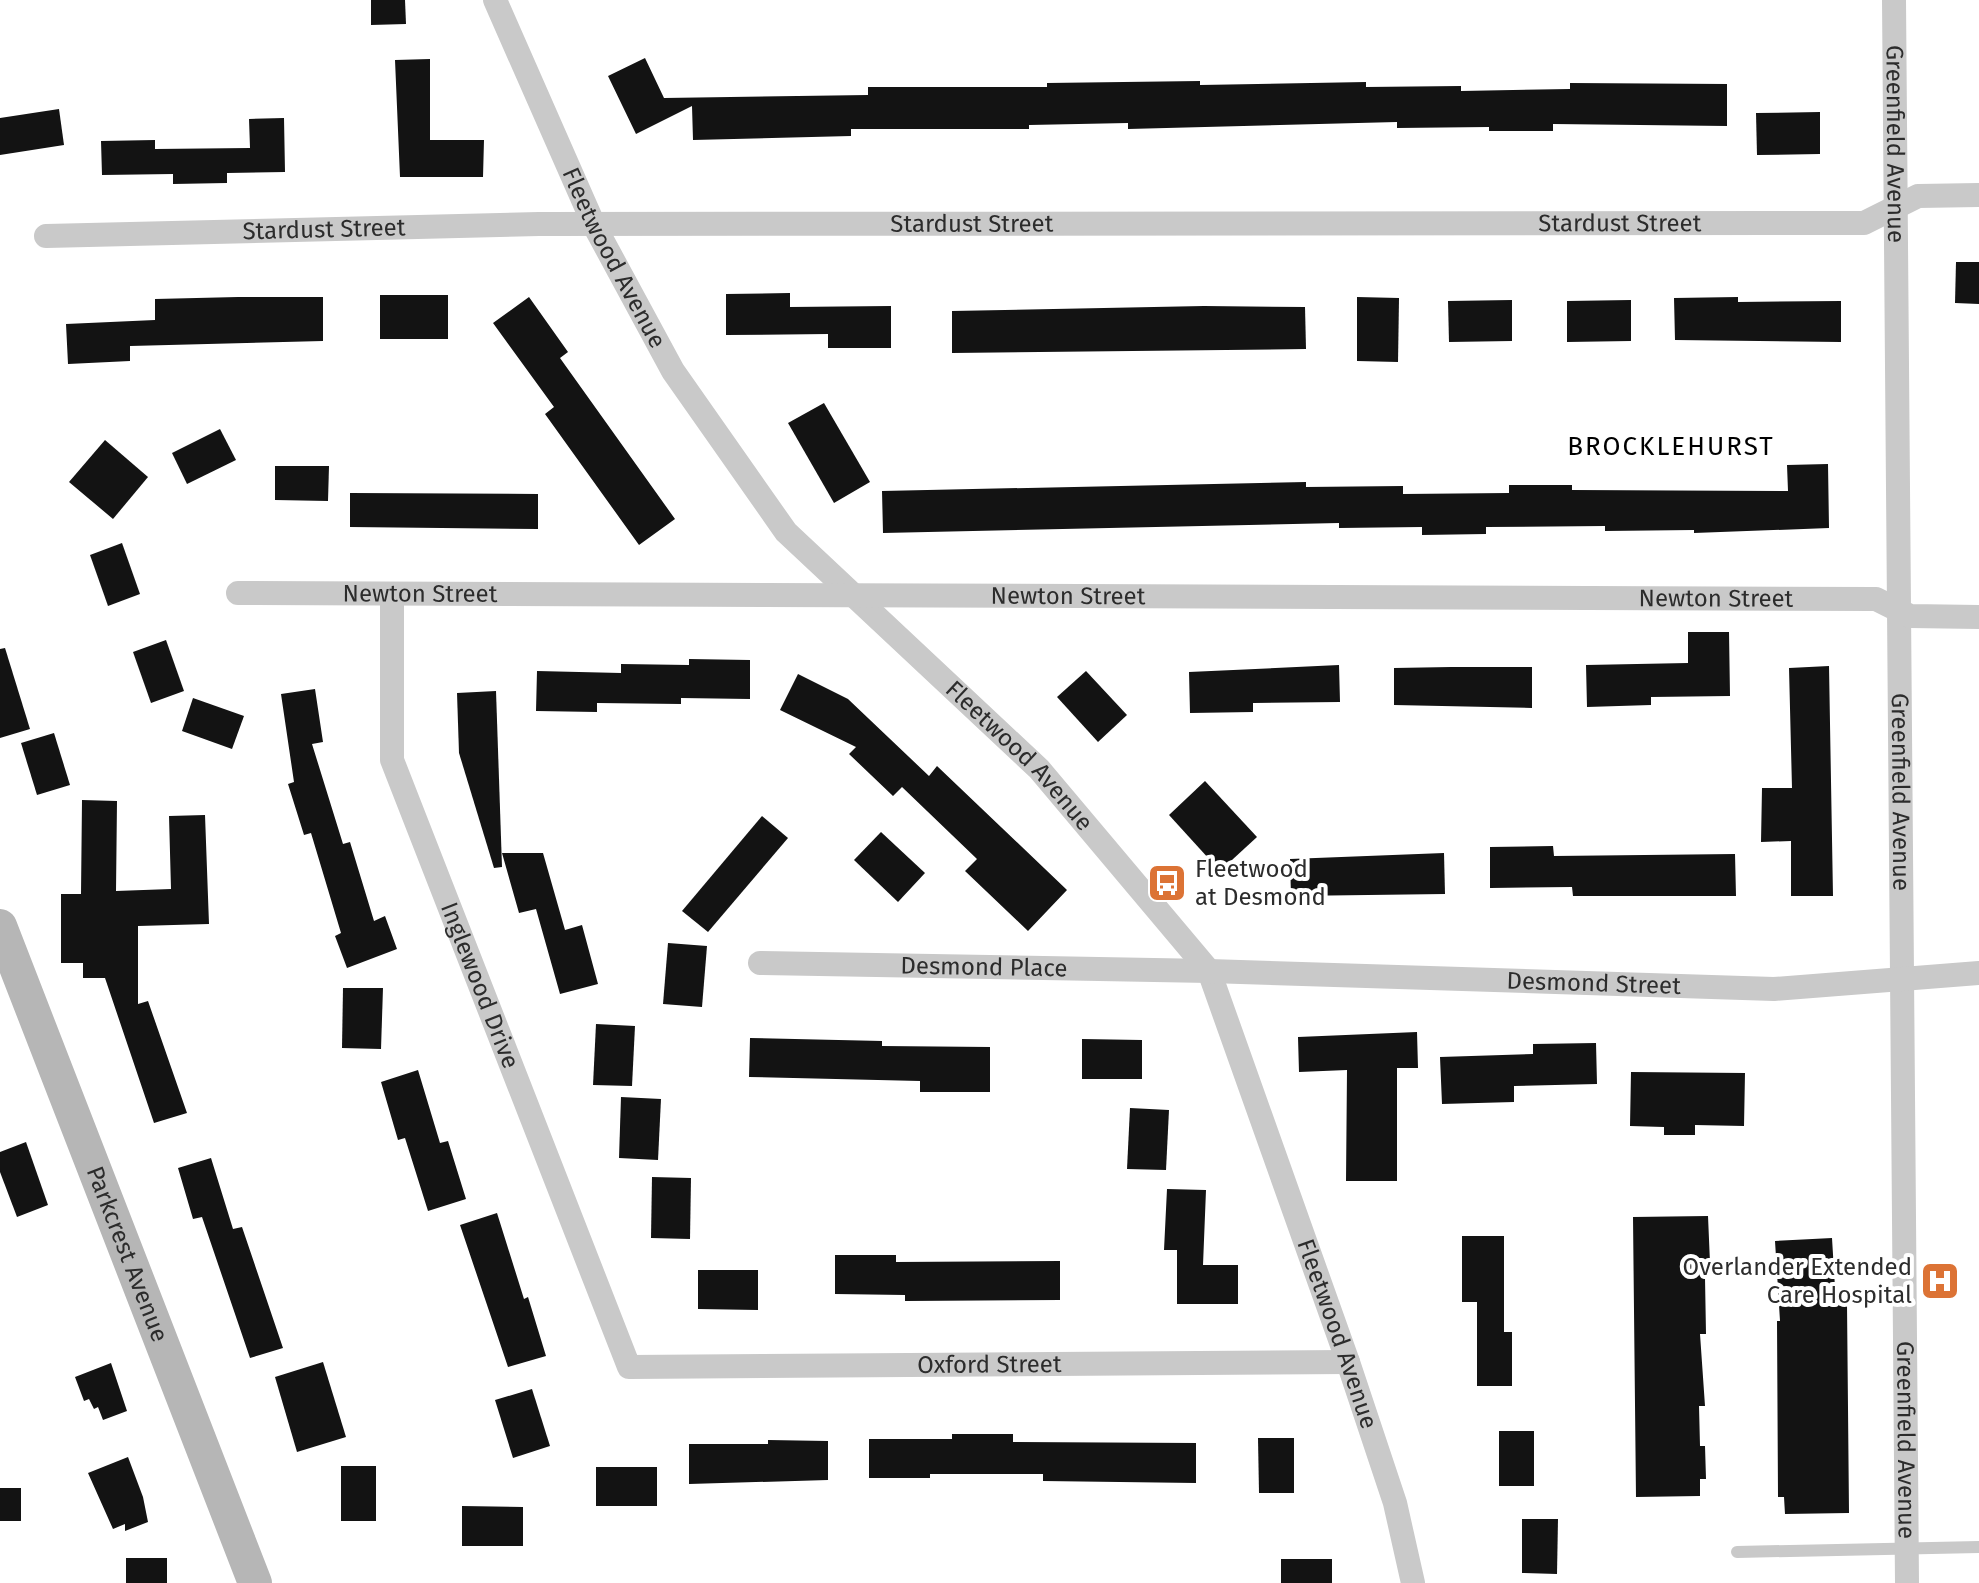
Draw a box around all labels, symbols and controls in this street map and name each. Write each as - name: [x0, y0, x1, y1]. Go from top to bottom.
- street label: Greenfield Avenue: [1880, 45, 1910, 243]
- street label: Fleetwood Avenue: [556, 163, 672, 353]
- street label: Stardust Street: [1538, 209, 1702, 237]
- street label: Stardust Street: [890, 210, 1054, 238]
- street label: Stardust Street: [242, 213, 406, 245]
- district label: BROCKLEHURST: [1567, 431, 1775, 462]
- street label: Newton Street: [343, 579, 498, 608]
- street label: Newton Street: [991, 582, 1146, 610]
- street label: Newton Street: [1639, 584, 1794, 613]
- street label: Fleetwood Avenue: [940, 675, 1099, 836]
- street label: Greenfield Avenue: [1886, 693, 1915, 891]
- place label: Fleetwood at Desmond: [1195, 855, 1326, 911]
- bus stop icon: Fleetwood at Desmond: [1146, 862, 1188, 904]
- street label: Inglewood Drive: [435, 898, 525, 1072]
- street label: Desmond Place: [900, 952, 1068, 982]
- street label: Desmond Street: [1506, 966, 1682, 1000]
- street label: Parkcrest Avenue: [81, 1162, 174, 1346]
- street label: Fleetwood Avenue: [1291, 1235, 1383, 1432]
- place label: Overlander Extended Care Hospital: [1683, 1253, 1912, 1309]
- hospital icon: Overlander Extended Care Hospital: [1919, 1260, 1961, 1302]
- street label: Greenfield Avenue: [1891, 1341, 1921, 1539]
- street label: Oxford Street: [917, 1350, 1062, 1379]

